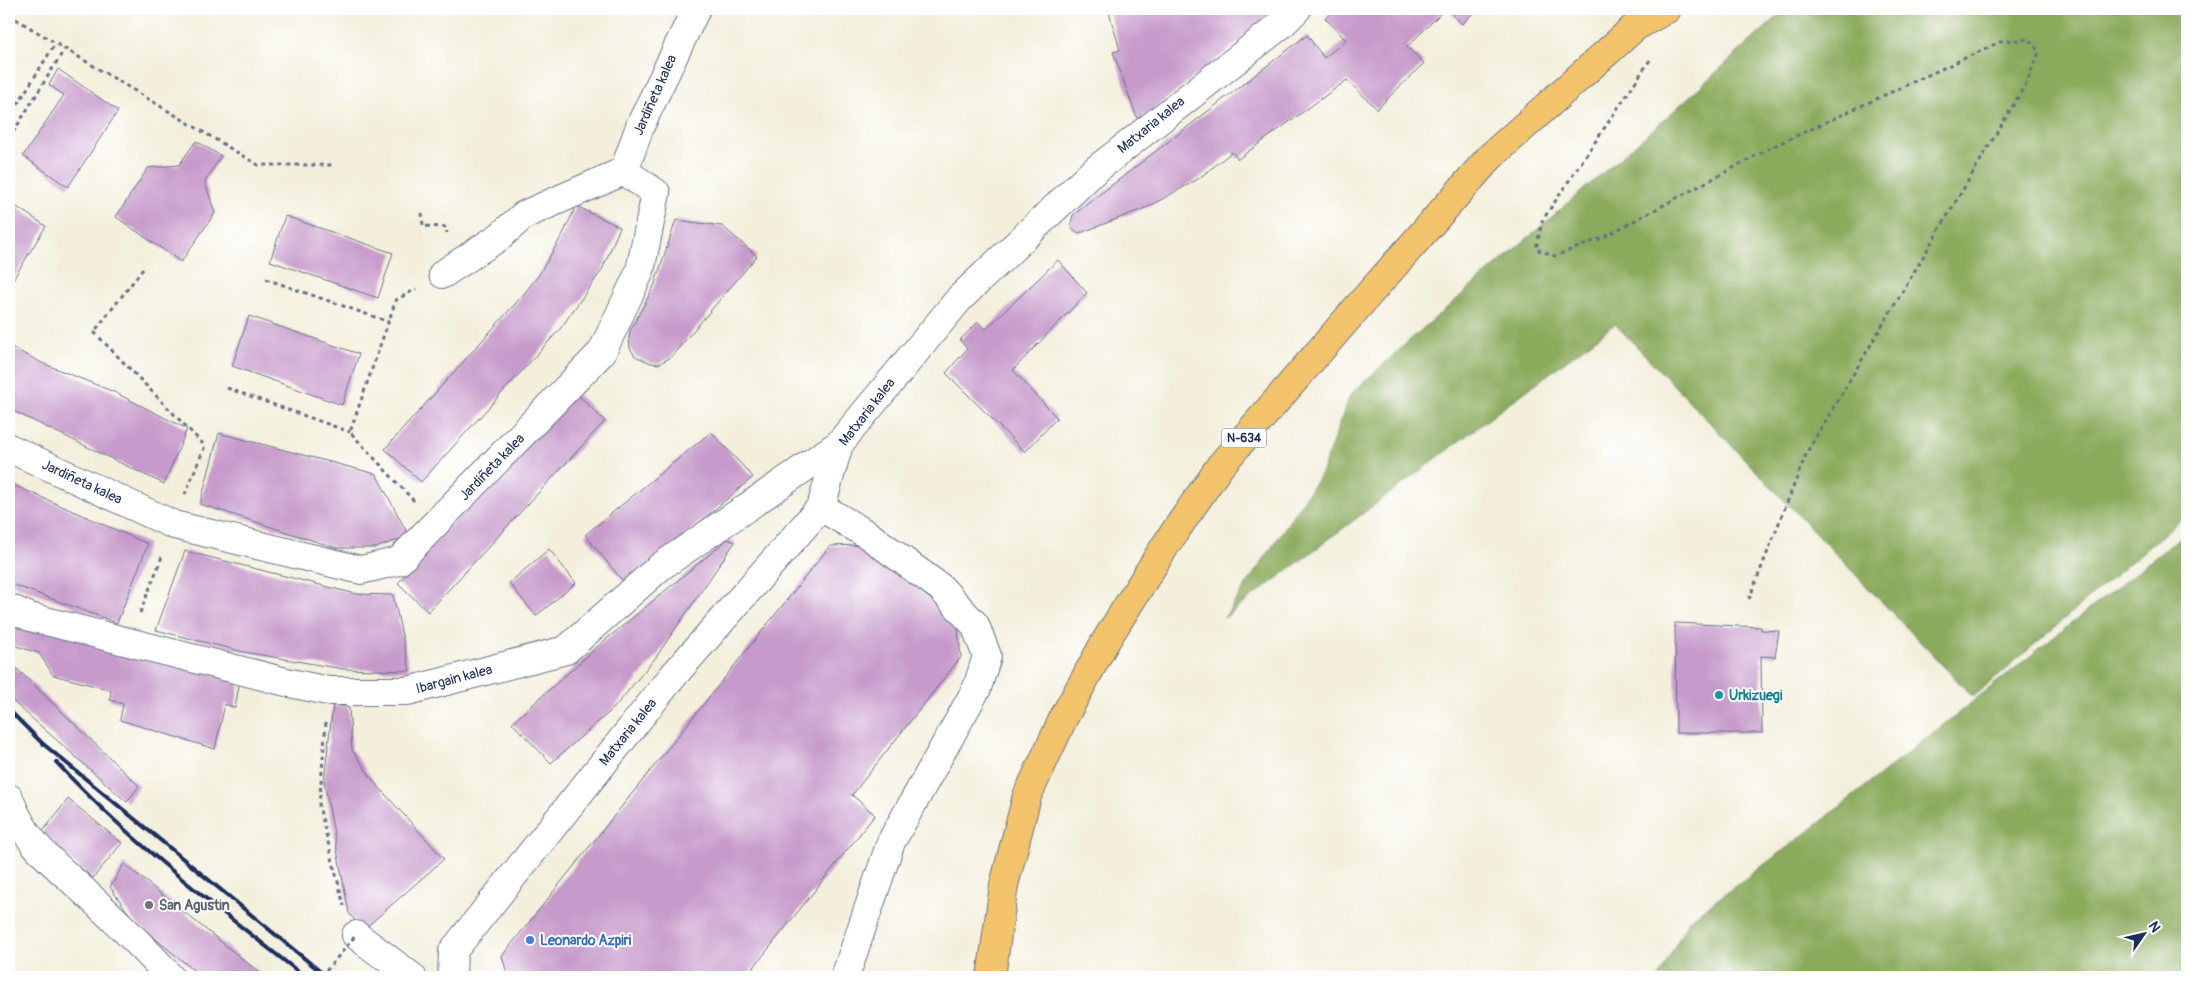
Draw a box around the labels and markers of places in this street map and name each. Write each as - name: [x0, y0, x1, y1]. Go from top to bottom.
- place label: Urkizuegi: [1729, 687, 1783, 704]
- marker: Urkizuegi: [1713, 689, 1725, 701]
- place label: San Agustin: [159, 897, 230, 914]
- marker: San Agustin: [143, 899, 155, 911]
- place label: Leonardo Azpiri: [540, 932, 632, 949]
- marker: Leonardo Azpiri: [524, 934, 536, 946]

